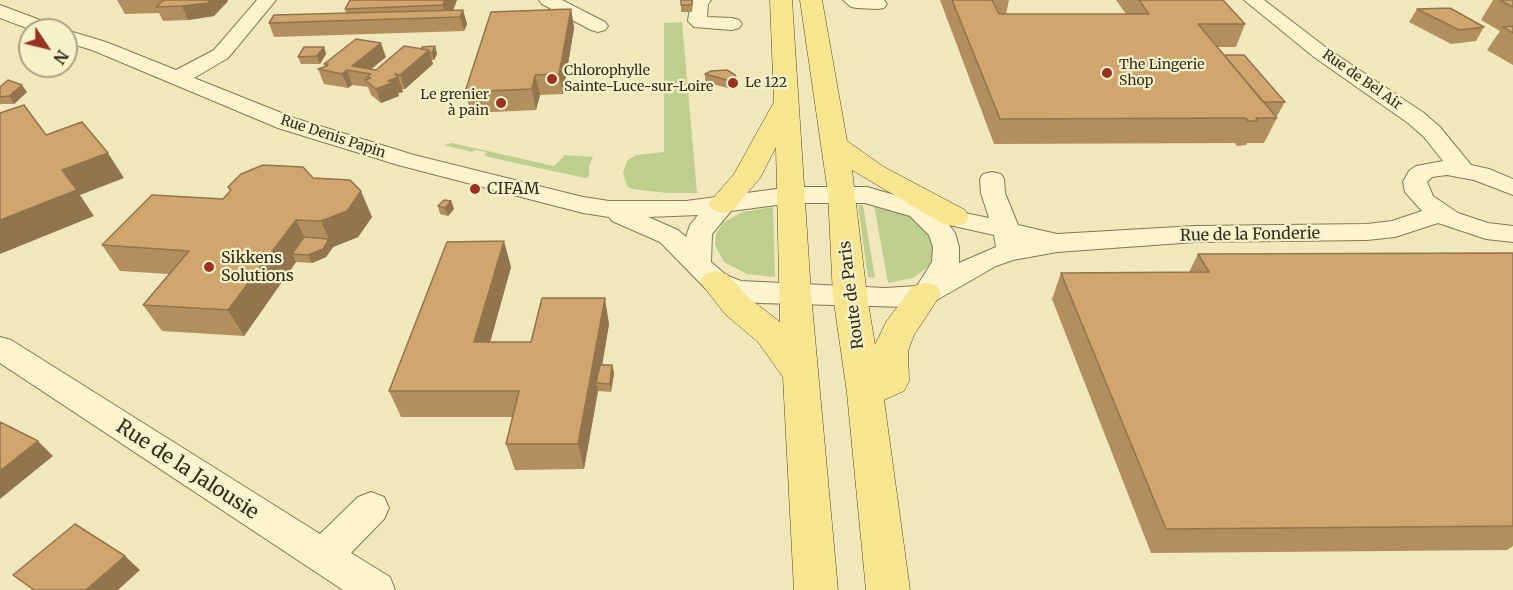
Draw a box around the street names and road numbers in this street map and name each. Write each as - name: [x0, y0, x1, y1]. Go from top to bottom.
- street label: Rue de Bel Air: [1319, 46, 1405, 114]
- street label: Rue Denis Papin: [278, 112, 388, 162]
- street label: Rue de la Fonderie: [1180, 224, 1320, 246]
- street label: Route de Paris: [836, 240, 868, 350]
- street label: Rue de la Jalousie: [111, 415, 263, 525]

